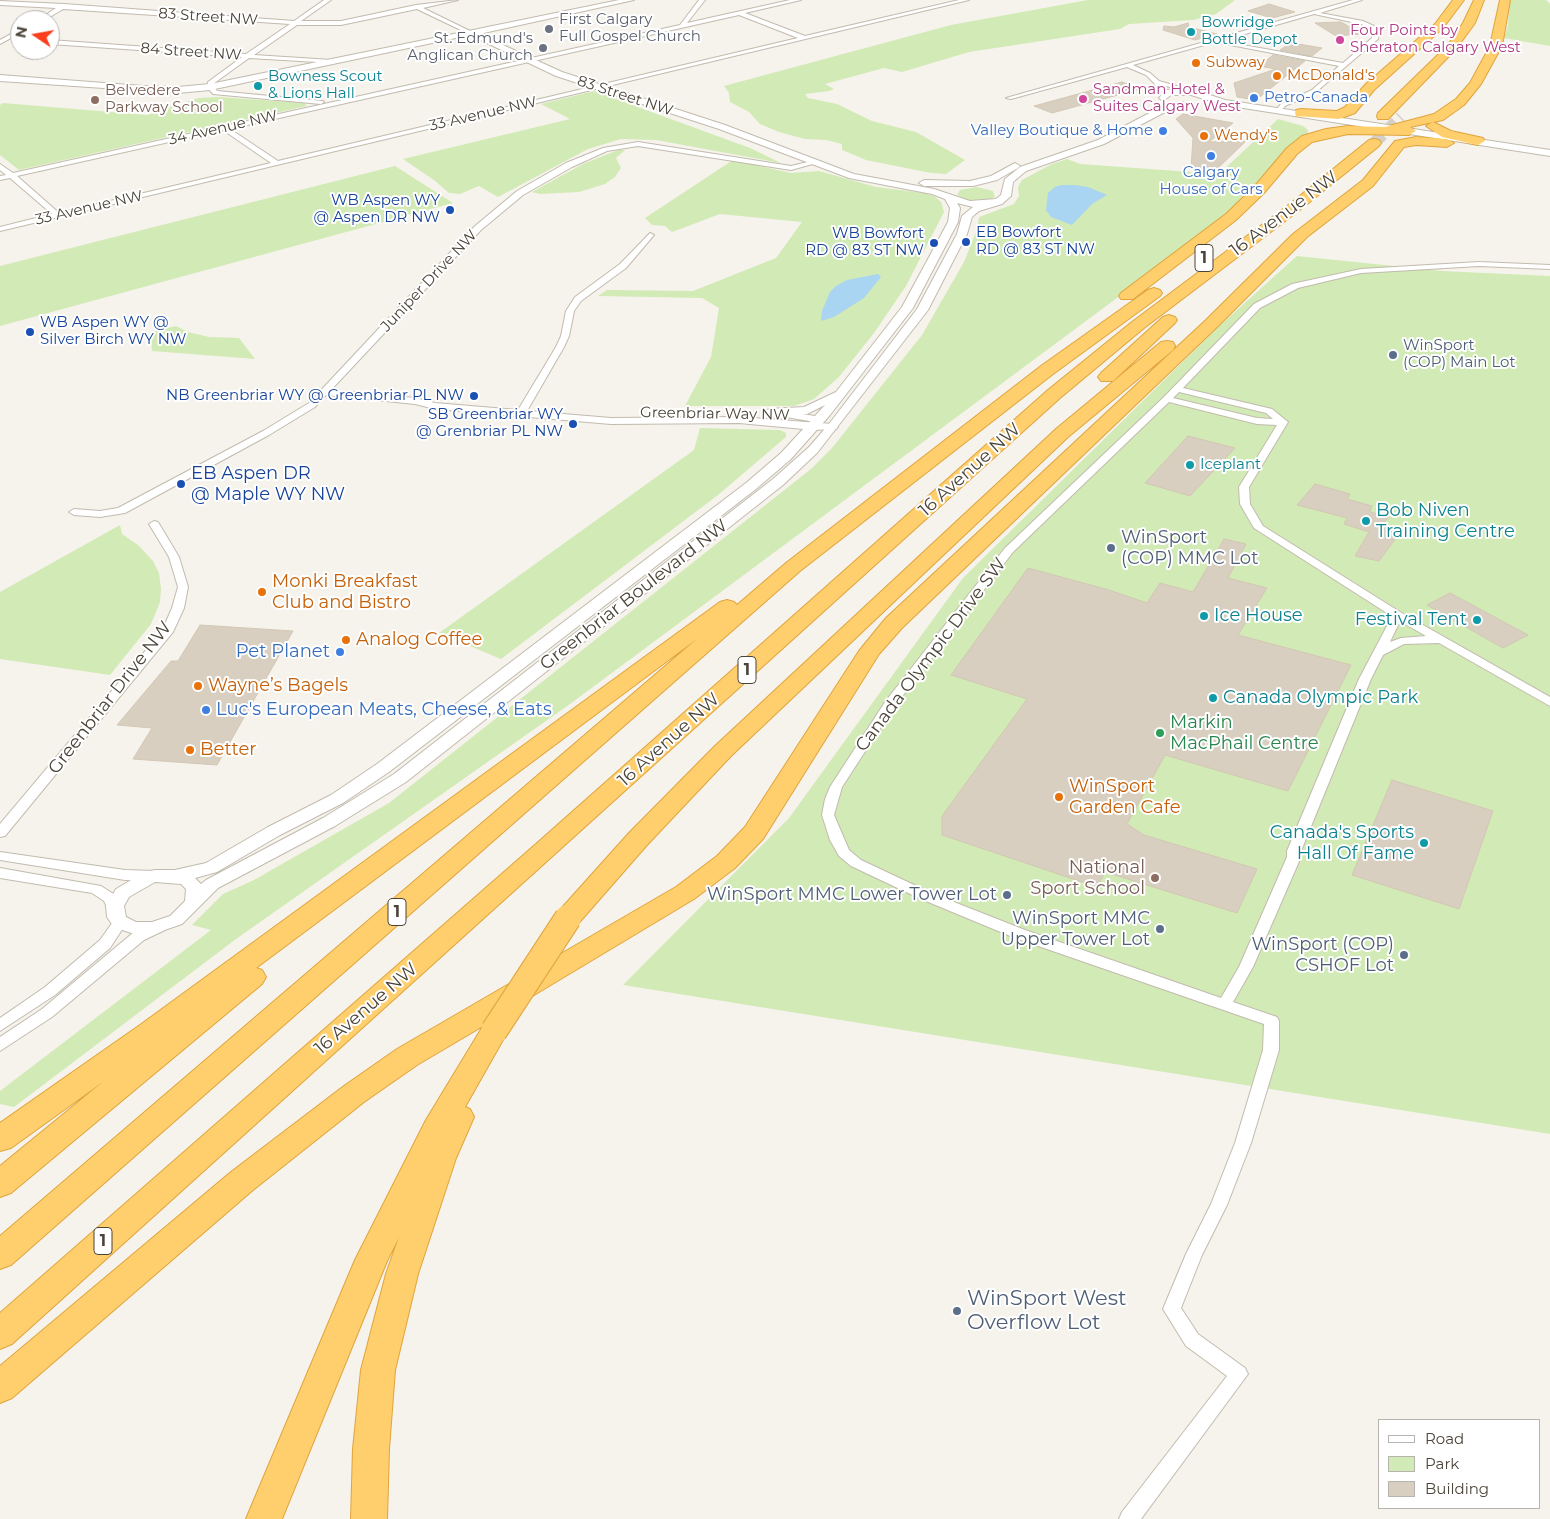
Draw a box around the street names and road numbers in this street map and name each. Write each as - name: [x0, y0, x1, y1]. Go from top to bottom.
- street label: 83 Street NW: [158, 5, 258, 29]
- street label: 84 Street NW: [140, 39, 242, 65]
- street label: 83 Street NW: [575, 72, 675, 120]
- street label: 33 Avenue NW: [427, 93, 539, 135]
- street label: 34 Avenue NW: [167, 107, 279, 149]
- street label: 16 Avenue NW: [1226, 167, 1342, 261]
- street label: 33 Avenue NW: [33, 187, 145, 229]
- street label: Juniper Drive NW: [377, 226, 481, 336]
- road number: 1: [1195, 244, 1213, 272]
- street label: Greenbriar Way NW: [640, 404, 790, 424]
- street label: 16 Avenue NW: [915, 419, 1025, 521]
- street label: Greenbriar Boulevard NW: [536, 515, 732, 675]
- street label: Canada Olympic Drive SW: [851, 554, 1011, 756]
- street label: Greenbriar Drive NW: [44, 617, 176, 779]
- road number: 1: [738, 656, 756, 684]
- street label: 16 Avenue NW: [614, 689, 724, 791]
- road number: 1: [388, 899, 406, 926]
- street label: 16 Avenue NW: [310, 958, 422, 1060]
- road number: 1: [94, 1228, 112, 1254]

